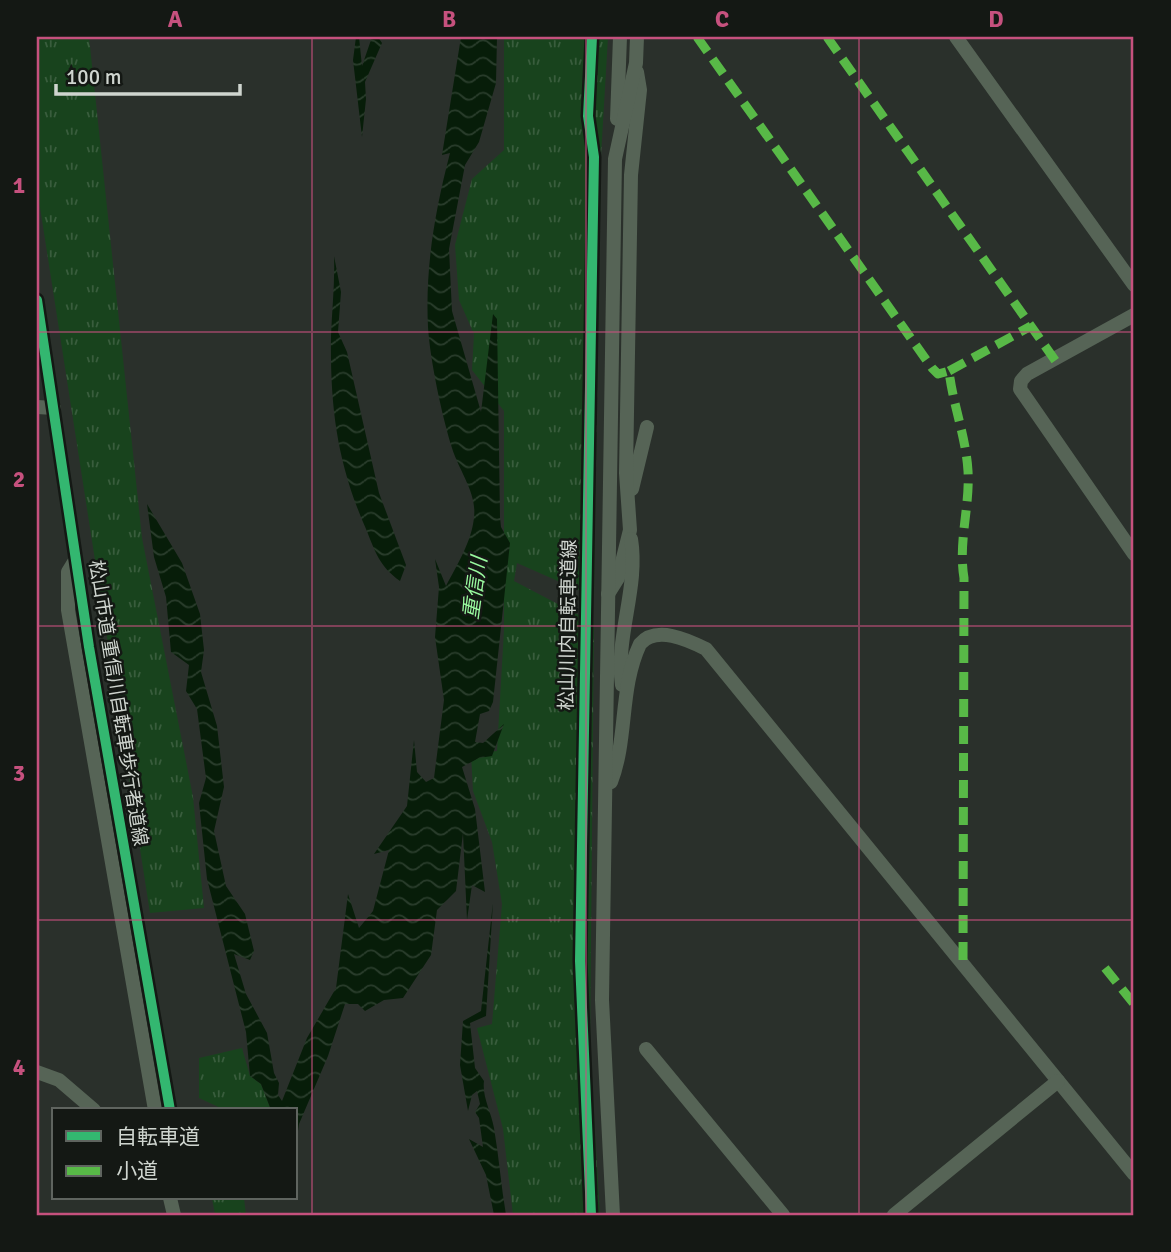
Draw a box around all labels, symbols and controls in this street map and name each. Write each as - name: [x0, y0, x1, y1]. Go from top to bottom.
- text: A: [168, 5, 183, 34]
- text: B: [442, 5, 456, 34]
- text: C: [715, 5, 729, 34]
- text: D: [988, 5, 1004, 34]
- scale bar: [56, 52, 240, 96]
- text: 100 m: [66, 64, 121, 90]
- text: 1: [13, 171, 25, 200]
- text: 2: [13, 465, 25, 494]
- street label: 松山川内自転車道線: [555, 539, 581, 711]
- water label: 重信川: [458, 553, 493, 621]
- street label: 松山市道 重信川自転車歩行者道線: [84, 558, 152, 848]
- text: 3: [13, 759, 25, 788]
- text: 4: [13, 1053, 25, 1082]
- legend: [52, 1108, 298, 1200]
- text: 自転車道: [116, 1124, 200, 1150]
- text: 小道: [116, 1158, 158, 1184]

